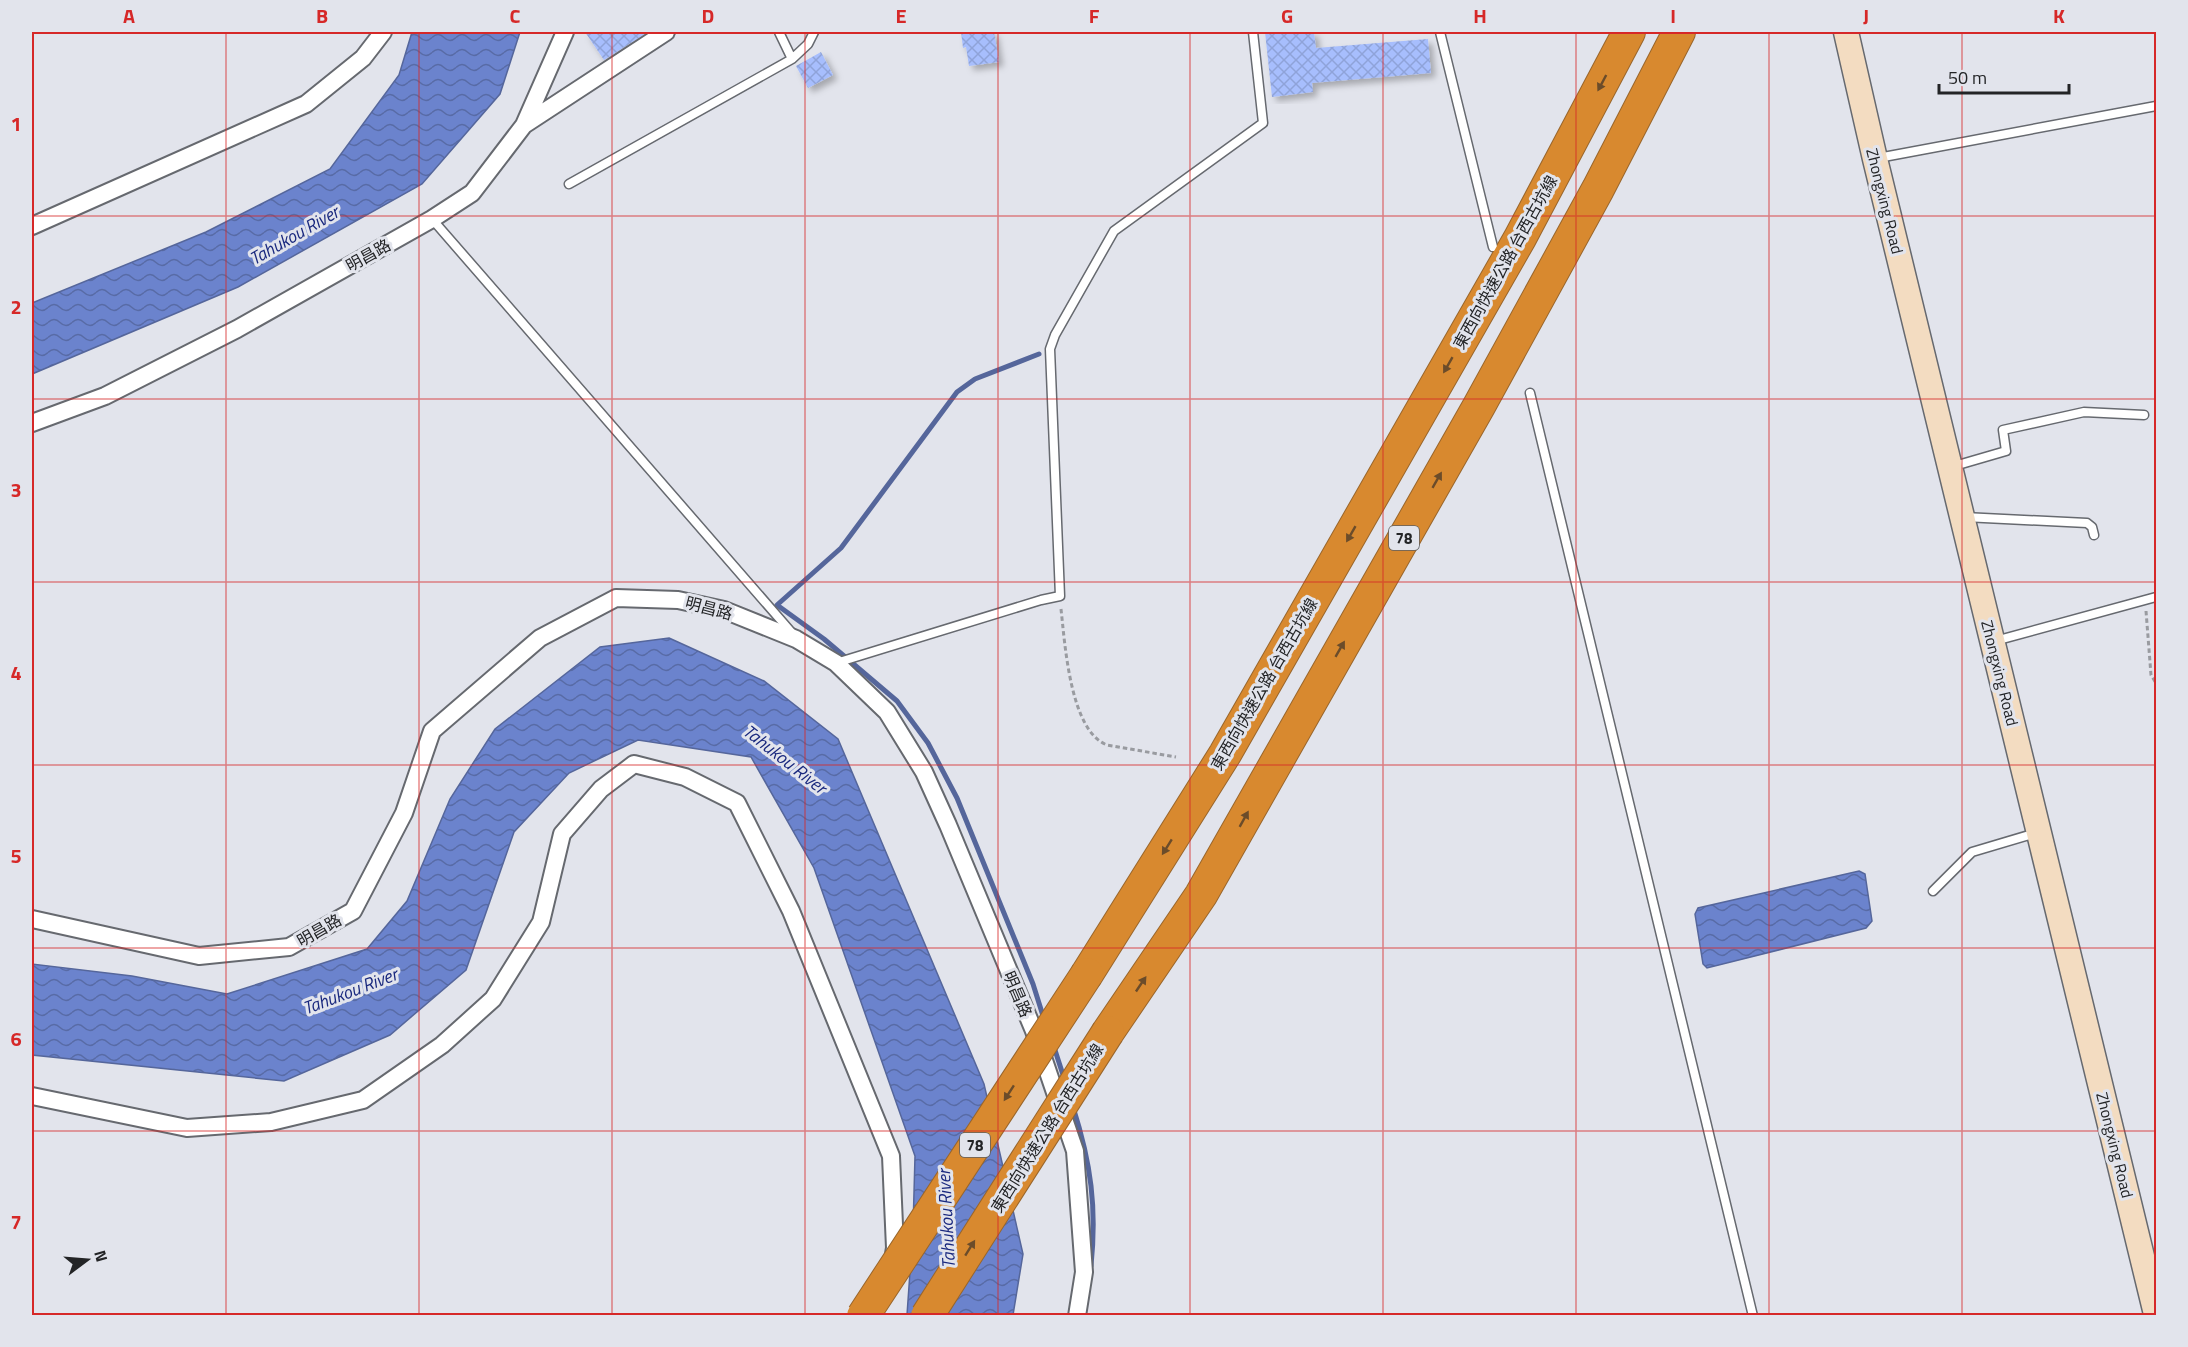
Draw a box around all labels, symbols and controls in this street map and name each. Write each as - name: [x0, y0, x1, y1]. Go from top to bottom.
- text: A: [123, 0, 135, 31]
- text: B: [316, 0, 328, 31]
- text: C: [510, 0, 521, 31]
- text: D: [702, 0, 714, 31]
- text: E: [895, 0, 907, 31]
- text: F: [1089, 0, 1100, 31]
- text: G: [1281, 0, 1293, 31]
- text: H: [1473, 0, 1487, 31]
- text: I: [1670, 0, 1676, 31]
- text: J: [1863, 0, 1869, 31]
- text: K: [2053, 0, 2065, 31]
- scale bar: [1939, 57, 2070, 95]
- text: 50 m: [1948, 64, 1987, 91]
- one-way arrow: [1597, 75, 1607, 92]
- text: 1: [10, 108, 22, 139]
- street label: Zhongxing Road: [1860, 146, 1910, 256]
- street label: 東西向快速公路 台西古坑線: [1447, 171, 1563, 353]
- water label: Tahukou River: [244, 197, 346, 272]
- street label: 明昌路: [341, 233, 395, 277]
- text: 2: [10, 291, 22, 322]
- one-way arrow: [1443, 357, 1453, 374]
- one-way arrow: [1432, 471, 1442, 488]
- text: 3: [10, 474, 22, 505]
- one-way arrow: [1346, 526, 1356, 543]
- road number: 78: [1389, 526, 1419, 550]
- street label: 明昌路: [683, 590, 735, 626]
- street label: 東西向快速公路 台西古坑線: [1205, 593, 1323, 775]
- street label: Zhongxing Road: [1975, 618, 2025, 728]
- one-way arrow: [1335, 640, 1345, 657]
- text: 4: [10, 657, 22, 688]
- water label: Tahukou River: [738, 718, 834, 802]
- one-way arrow: [1239, 810, 1249, 827]
- one-way arrow: [1161, 839, 1172, 855]
- text: 5: [10, 840, 22, 871]
- street label: 明昌路: [292, 908, 346, 952]
- water label: Tahukou River: [299, 960, 403, 1021]
- street label: 明昌路: [998, 967, 1038, 1021]
- one-way arrow: [1135, 976, 1147, 992]
- text: 6: [10, 1023, 22, 1054]
- street label: 東西向快速公路 台西古坑線: [985, 1039, 1109, 1217]
- one-way arrow: [1003, 1085, 1014, 1102]
- street label: Zhongxing Road: [2090, 1090, 2140, 1200]
- road number: 78: [960, 1133, 990, 1157]
- water label: Tahukou River: [930, 1166, 962, 1269]
- text: 7: [10, 1206, 22, 1237]
- north arrow: [57, 1230, 117, 1290]
- one-way arrow: [964, 1241, 976, 1257]
- text: N: [88, 1247, 114, 1265]

